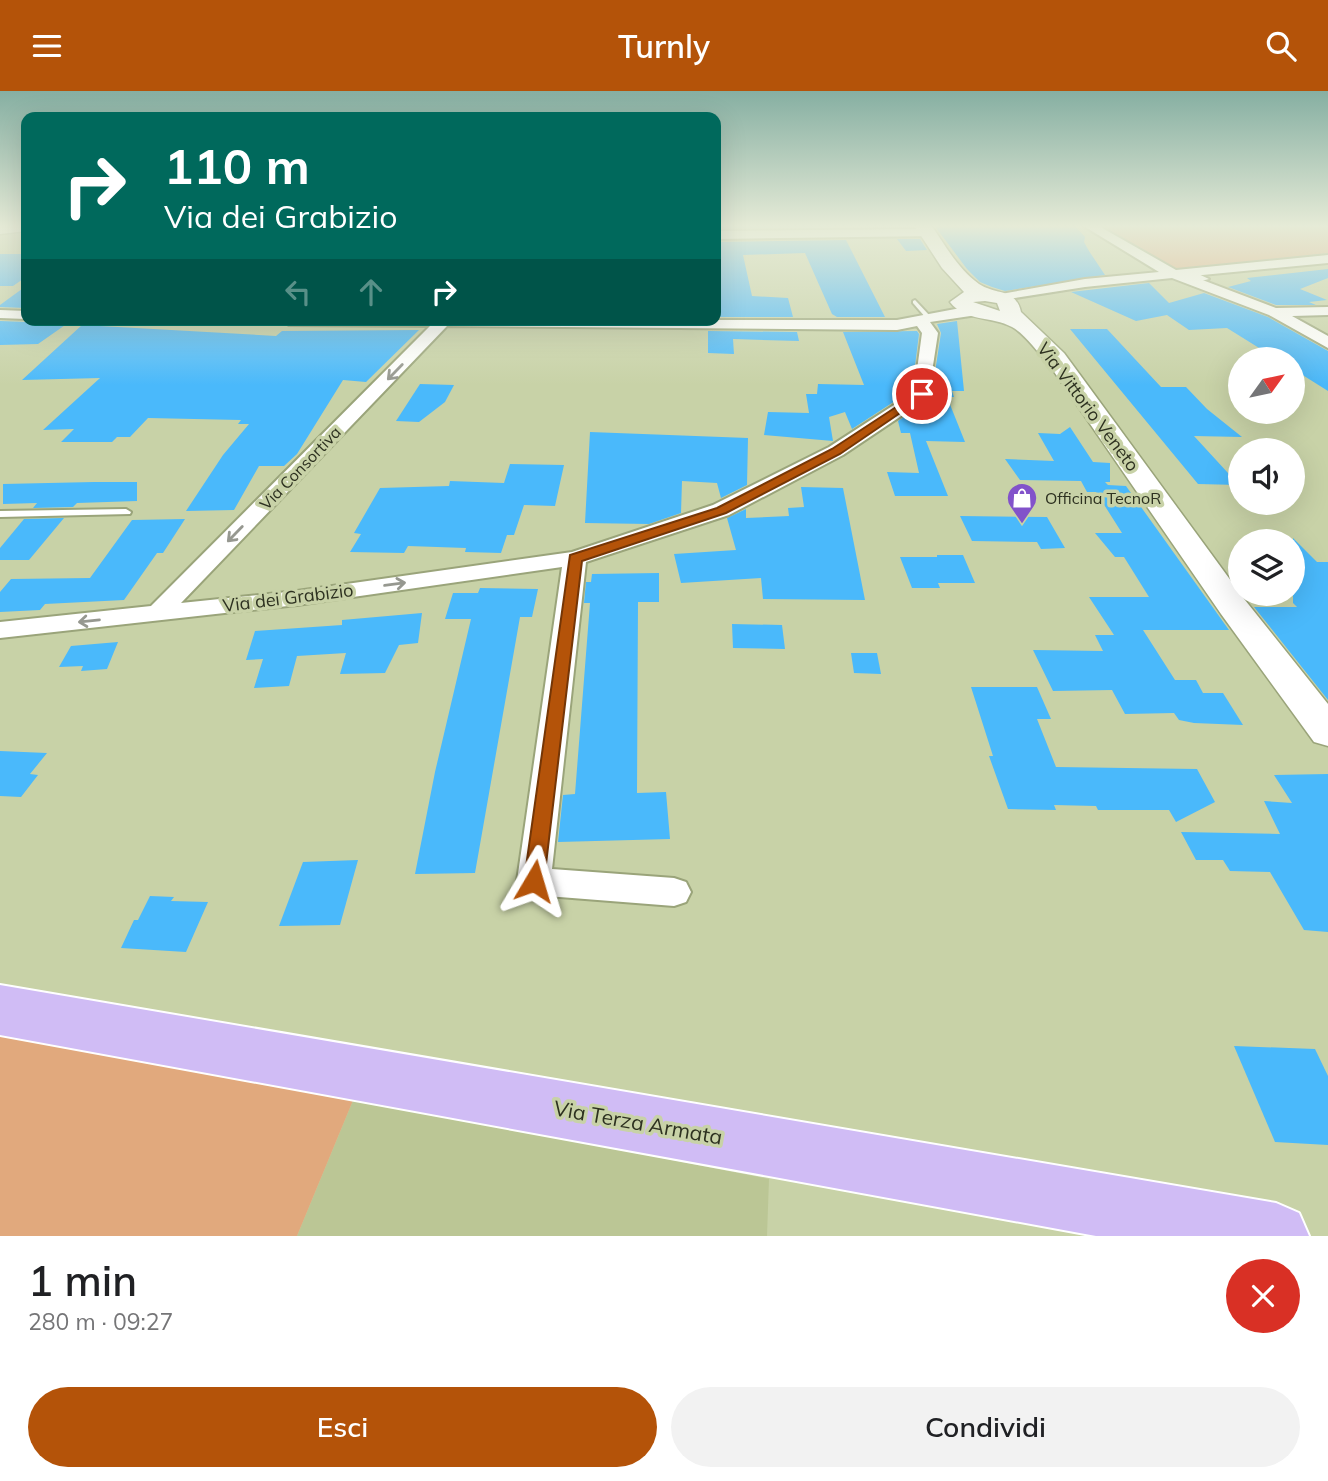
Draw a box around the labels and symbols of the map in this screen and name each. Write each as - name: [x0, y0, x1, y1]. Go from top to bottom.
- street label: Via Vittorio Veneto: [1032, 338, 1144, 476]
- north arrow: [1228, 347, 1306, 423]
- one-way arrow: [386, 363, 403, 380]
- pin: [892, 364, 952, 424]
- street label: Via Consortiva: [255, 422, 345, 514]
- shop icon: Officina TecnoR: [1005, 481, 1039, 525]
- place label: Officina TecnoR: [1045, 488, 1161, 508]
- one-way arrow: [227, 525, 244, 542]
- one-way arrow: [383, 577, 406, 590]
- street label: Via dei Grabizio: [221, 578, 355, 617]
- one-way arrow: [78, 615, 101, 628]
- position arrow: [497, 844, 571, 918]
- street label: Via Terza Armata: [552, 1094, 725, 1150]

